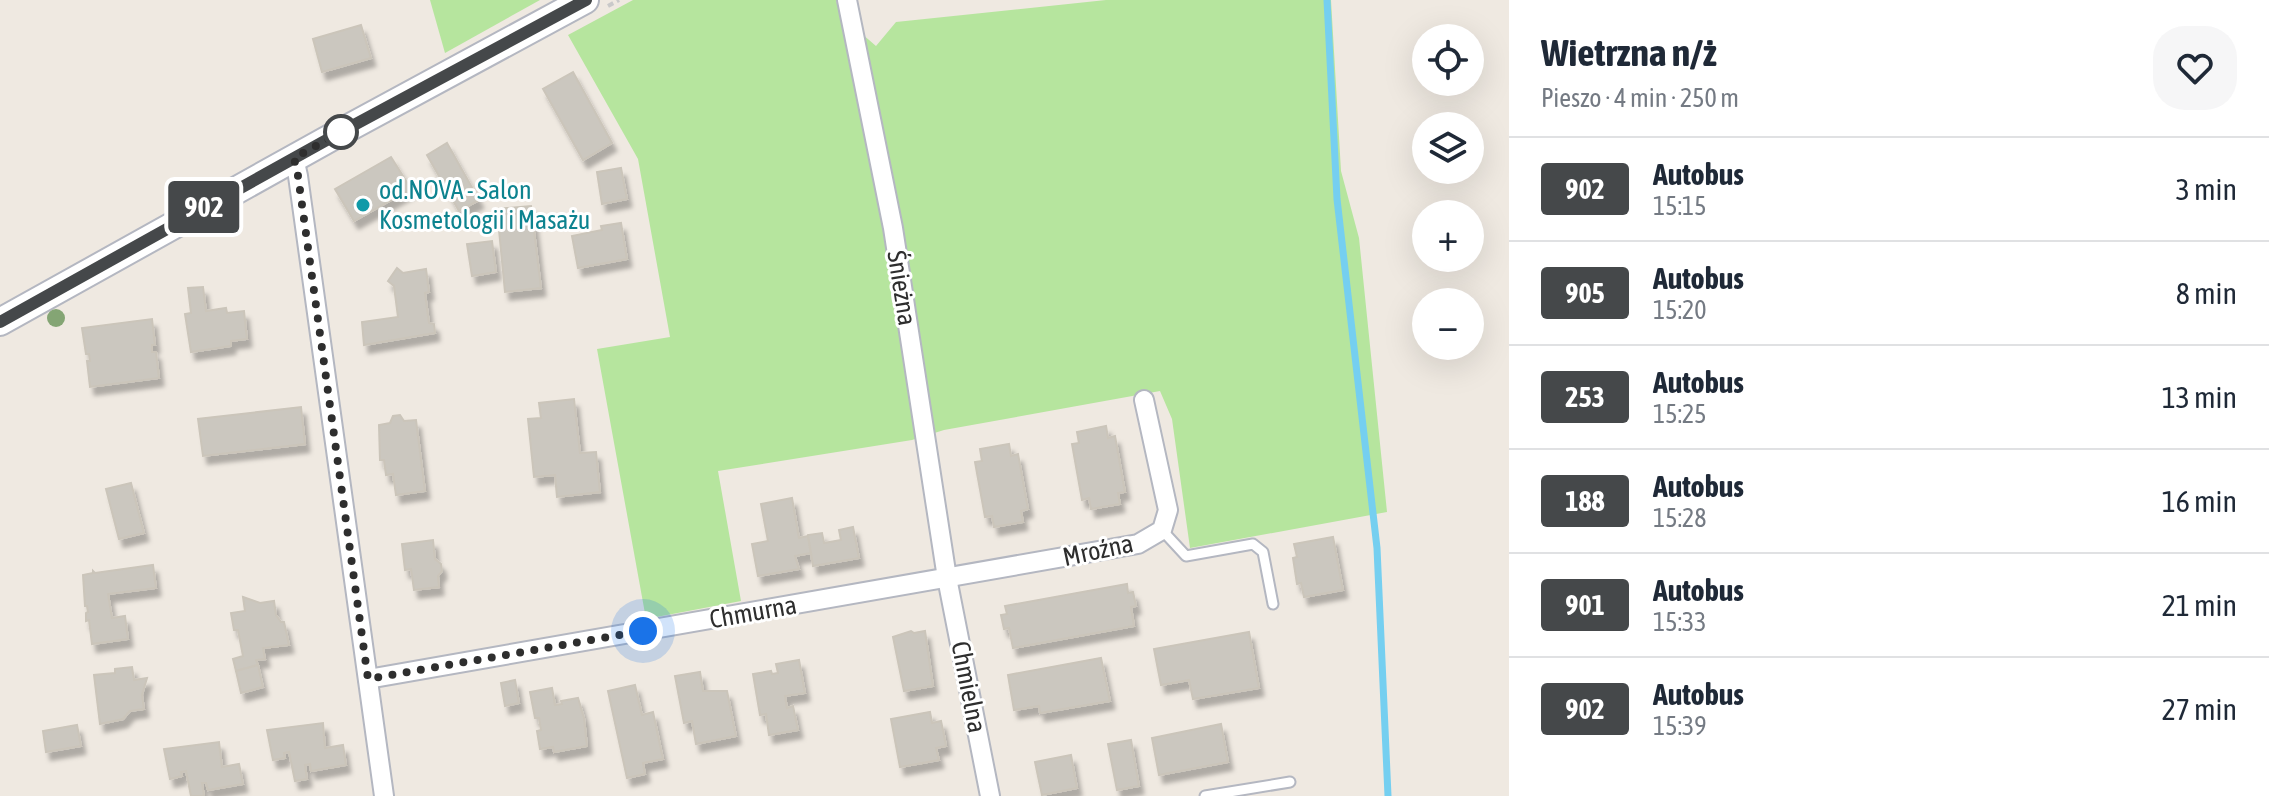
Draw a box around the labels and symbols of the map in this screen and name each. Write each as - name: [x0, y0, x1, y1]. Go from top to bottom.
- unlabelled marker: [324, 115, 358, 149]
- place label: od.NOVA - Salon Kosmetologii i Masażu: [379, 175, 590, 235]
- line badge: 902: [158, 181, 250, 233]
- marker: od.NOVA - Salon Kosmetologii i Masażu: [354, 196, 372, 214]
- street label: Śnieżna: [881, 248, 923, 328]
- street label: Mroźna: [1060, 528, 1136, 572]
- street label: Chmurna: [707, 590, 799, 634]
- your location: [623, 611, 663, 651]
- street label: Chmielna: [945, 639, 993, 735]

